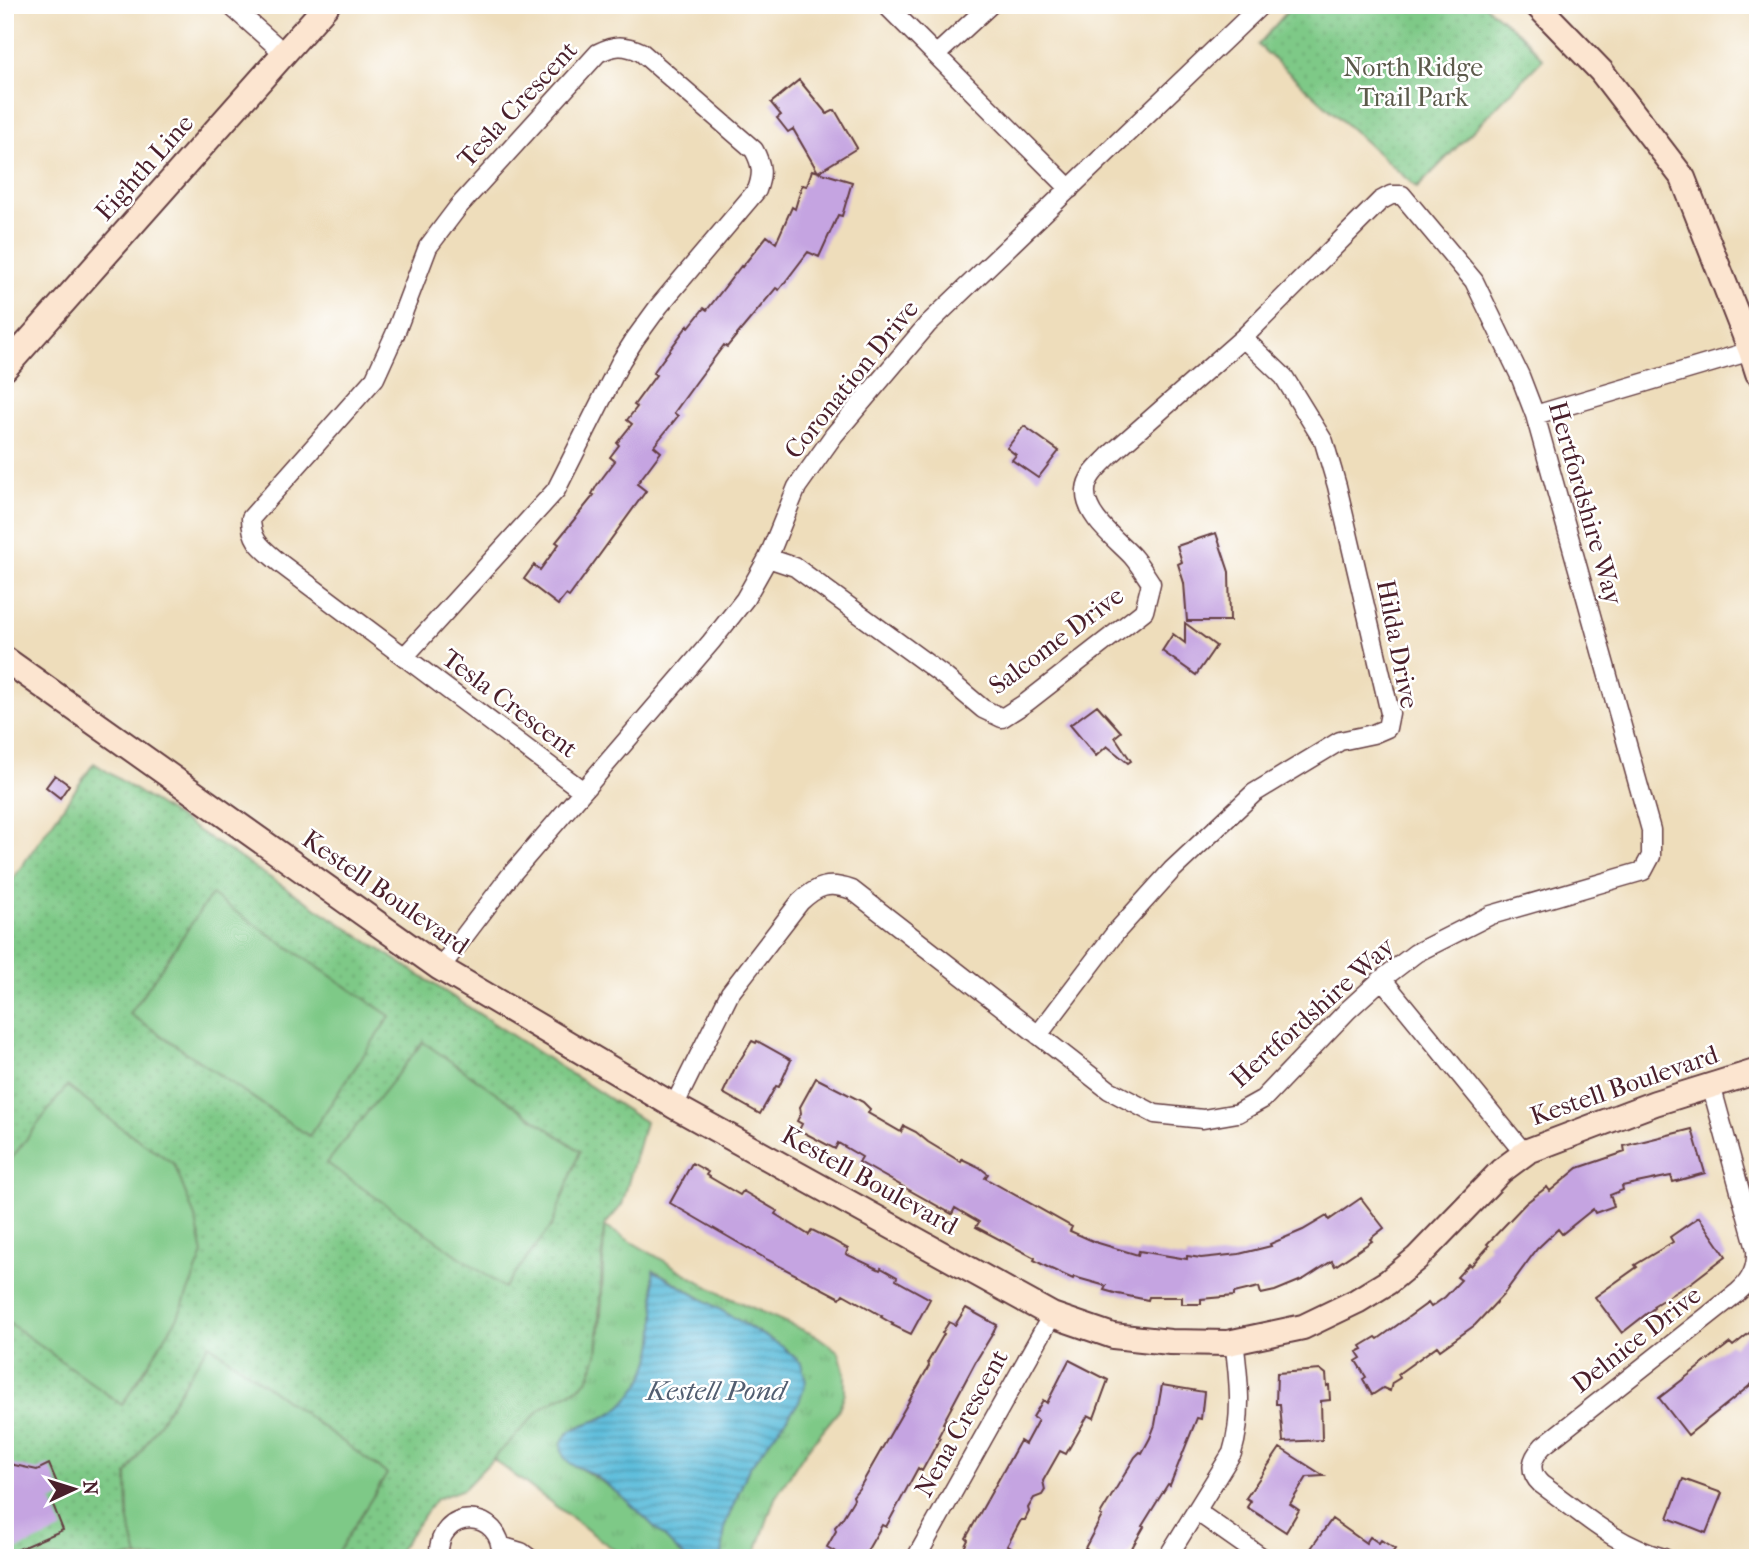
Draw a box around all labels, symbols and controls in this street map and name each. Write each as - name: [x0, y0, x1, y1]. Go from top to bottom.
- street label: Tesla Crescent: [451, 34, 584, 174]
- park label: North Ridge Trail Park: [1343, 52, 1483, 113]
- street label: Eighth Line: [89, 108, 200, 227]
- street label: Coronation Drive: [778, 293, 925, 465]
- street label: Hertfordshire Way: [1542, 398, 1630, 609]
- street label: Hilda Drive: [1370, 577, 1425, 711]
- street label: Salcome Drive: [983, 580, 1130, 701]
- street label: Tesla Crescent: [436, 642, 584, 765]
- street label: Kestell Boulevard: [296, 823, 476, 962]
- street label: Hertfordshire Way: [1224, 930, 1402, 1094]
- street label: Kestell Boulevard: [1526, 1039, 1723, 1132]
- street label: Kestell Boulevard: [776, 1119, 964, 1242]
- street label: Delnice Drive: [1565, 1279, 1707, 1400]
- street label: Nena Crescent: [908, 1343, 1015, 1503]
- water label: Kestell Pond: [644, 1374, 789, 1407]
- north arrow: [38, 1454, 108, 1524]
- text: N: [78, 1480, 101, 1496]

